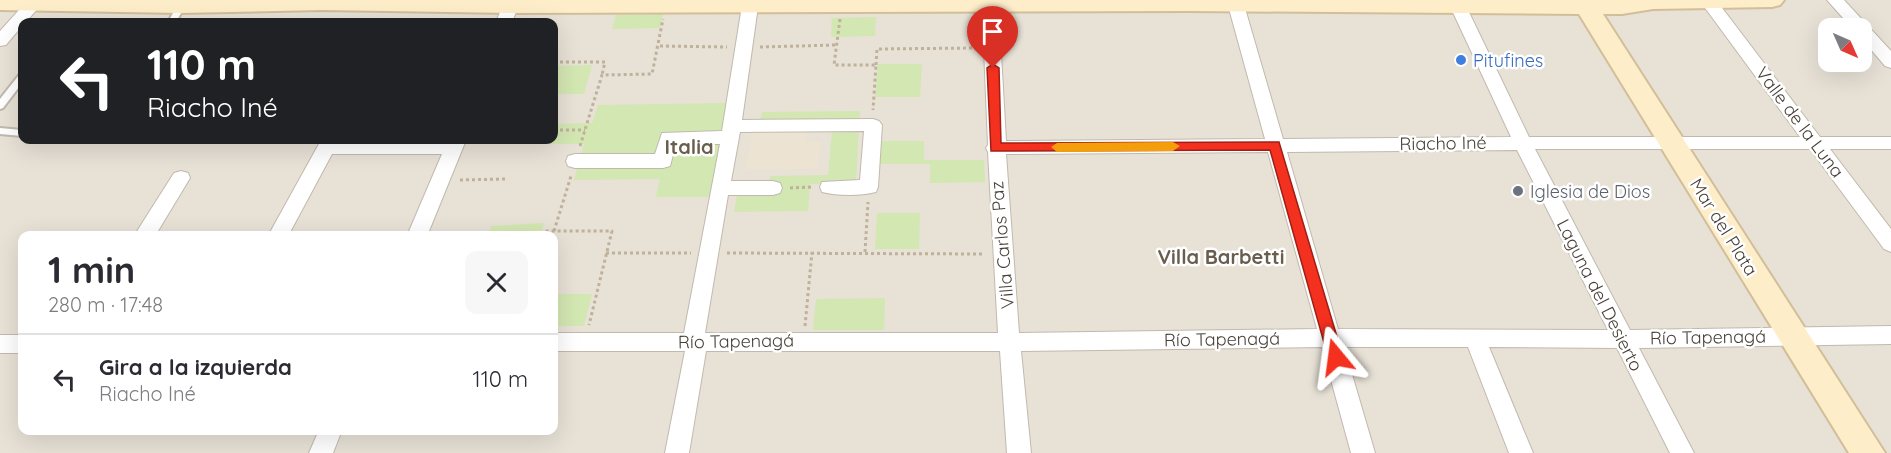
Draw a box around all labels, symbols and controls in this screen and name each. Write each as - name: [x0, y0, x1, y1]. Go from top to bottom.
- pin: [967, 6, 1018, 68]
- icon: arrive: [976, 15, 1009, 48]
- north arrow: [1818, 18, 1872, 72]
- map controls: [1818, 18, 1872, 72]
- text: 110 m: [147, 38, 256, 91]
- icon: left: [48, 42, 126, 120]
- place label: Pitufines: [1473, 49, 1543, 72]
- marker: Pitufines: [1454, 53, 1468, 67]
- street label: Valle de la Luna: [1751, 62, 1849, 182]
- text: Riacho Iné: [147, 90, 278, 124]
- street label: Riacho Iné: [1399, 131, 1487, 155]
- district label: Italia: [665, 134, 713, 159]
- street label: Mar del Plata: [1685, 174, 1763, 280]
- street label: Villa Carlos Paz: [985, 180, 1019, 310]
- place label: Iglesia de Dios: [1530, 180, 1650, 203]
- marker: Iglesia de Dios: [1511, 184, 1525, 198]
- street label: Laguna del Desierto: [1552, 215, 1648, 375]
- district label: Villa Barbetti: [1157, 244, 1285, 269]
- text: 1 min: [48, 247, 135, 292]
- button: close: [465, 251, 528, 314]
- text: 280 m · 17:48: [48, 292, 163, 317]
- street label: Río Tapenagá: [1650, 324, 1766, 350]
- position arrow: [1304, 325, 1368, 389]
- street label: Río Tapenagá: [1164, 326, 1280, 352]
- street label: Río Tapenagá: [678, 328, 794, 354]
- text: Gira a la izquierda: [99, 353, 292, 381]
- icon: left: [48, 363, 81, 396]
- text: 110 m: [473, 365, 528, 393]
- text: Riacho Iné: [99, 381, 196, 406]

